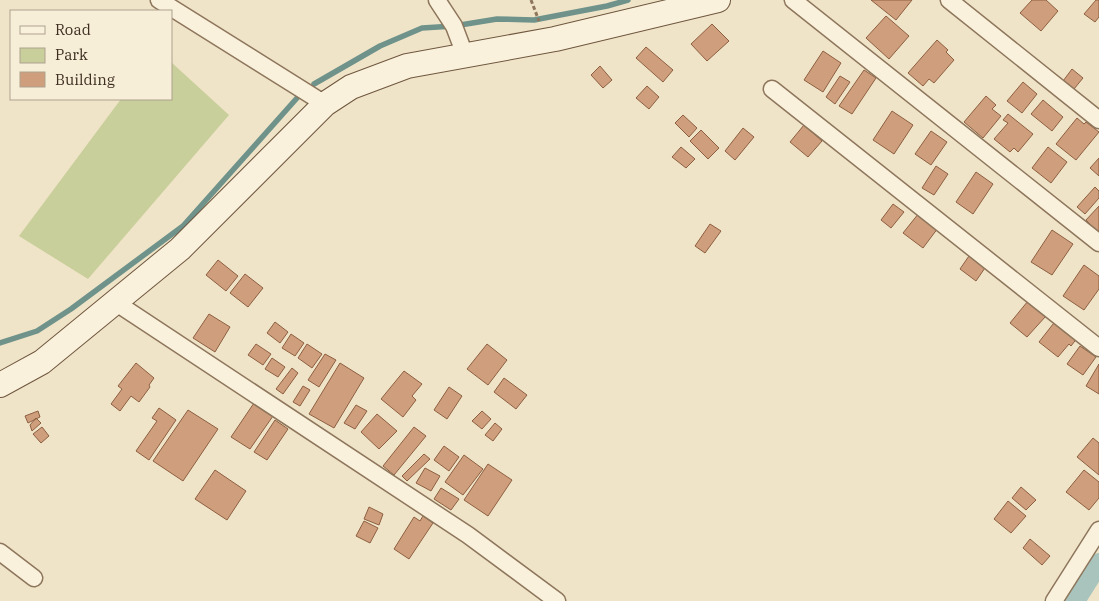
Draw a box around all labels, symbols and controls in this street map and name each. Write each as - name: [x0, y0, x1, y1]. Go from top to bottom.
- legend: [10, 10, 172, 100]
- text: Road: [55, 20, 91, 39]
- text: Park: [55, 45, 88, 64]
- text: Building: [55, 70, 115, 89]

